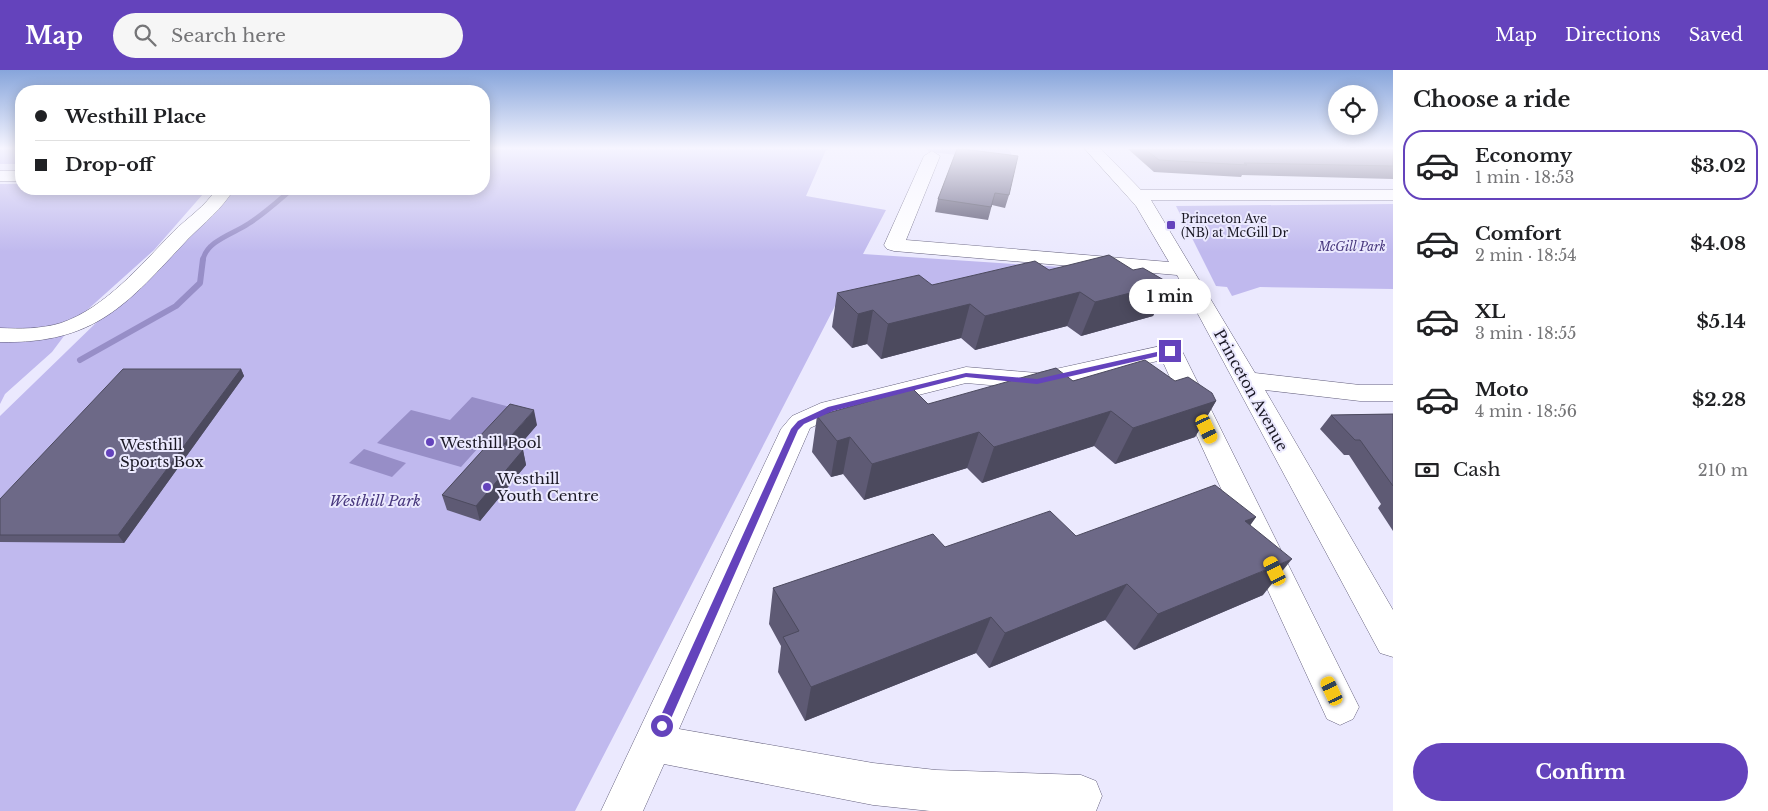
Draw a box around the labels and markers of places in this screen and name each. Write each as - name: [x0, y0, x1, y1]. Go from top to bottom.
- place label: Princeton Ave (NB) at McGill Dr: [1181, 211, 1288, 240]
- marker: Princeton Ave (NB) at McGill Dr: [1165, 219, 1177, 231]
- place label: Westhill Pool: [439, 433, 542, 452]
- place label: Westhill Sports Box: [119, 435, 204, 471]
- marker: Westhill Pool: [424, 436, 436, 448]
- marker: Westhill Sports Box: [104, 447, 116, 459]
- place label: Westhill Youth Centre: [496, 469, 599, 505]
- marker: Westhill Youth Centre: [481, 481, 493, 493]

